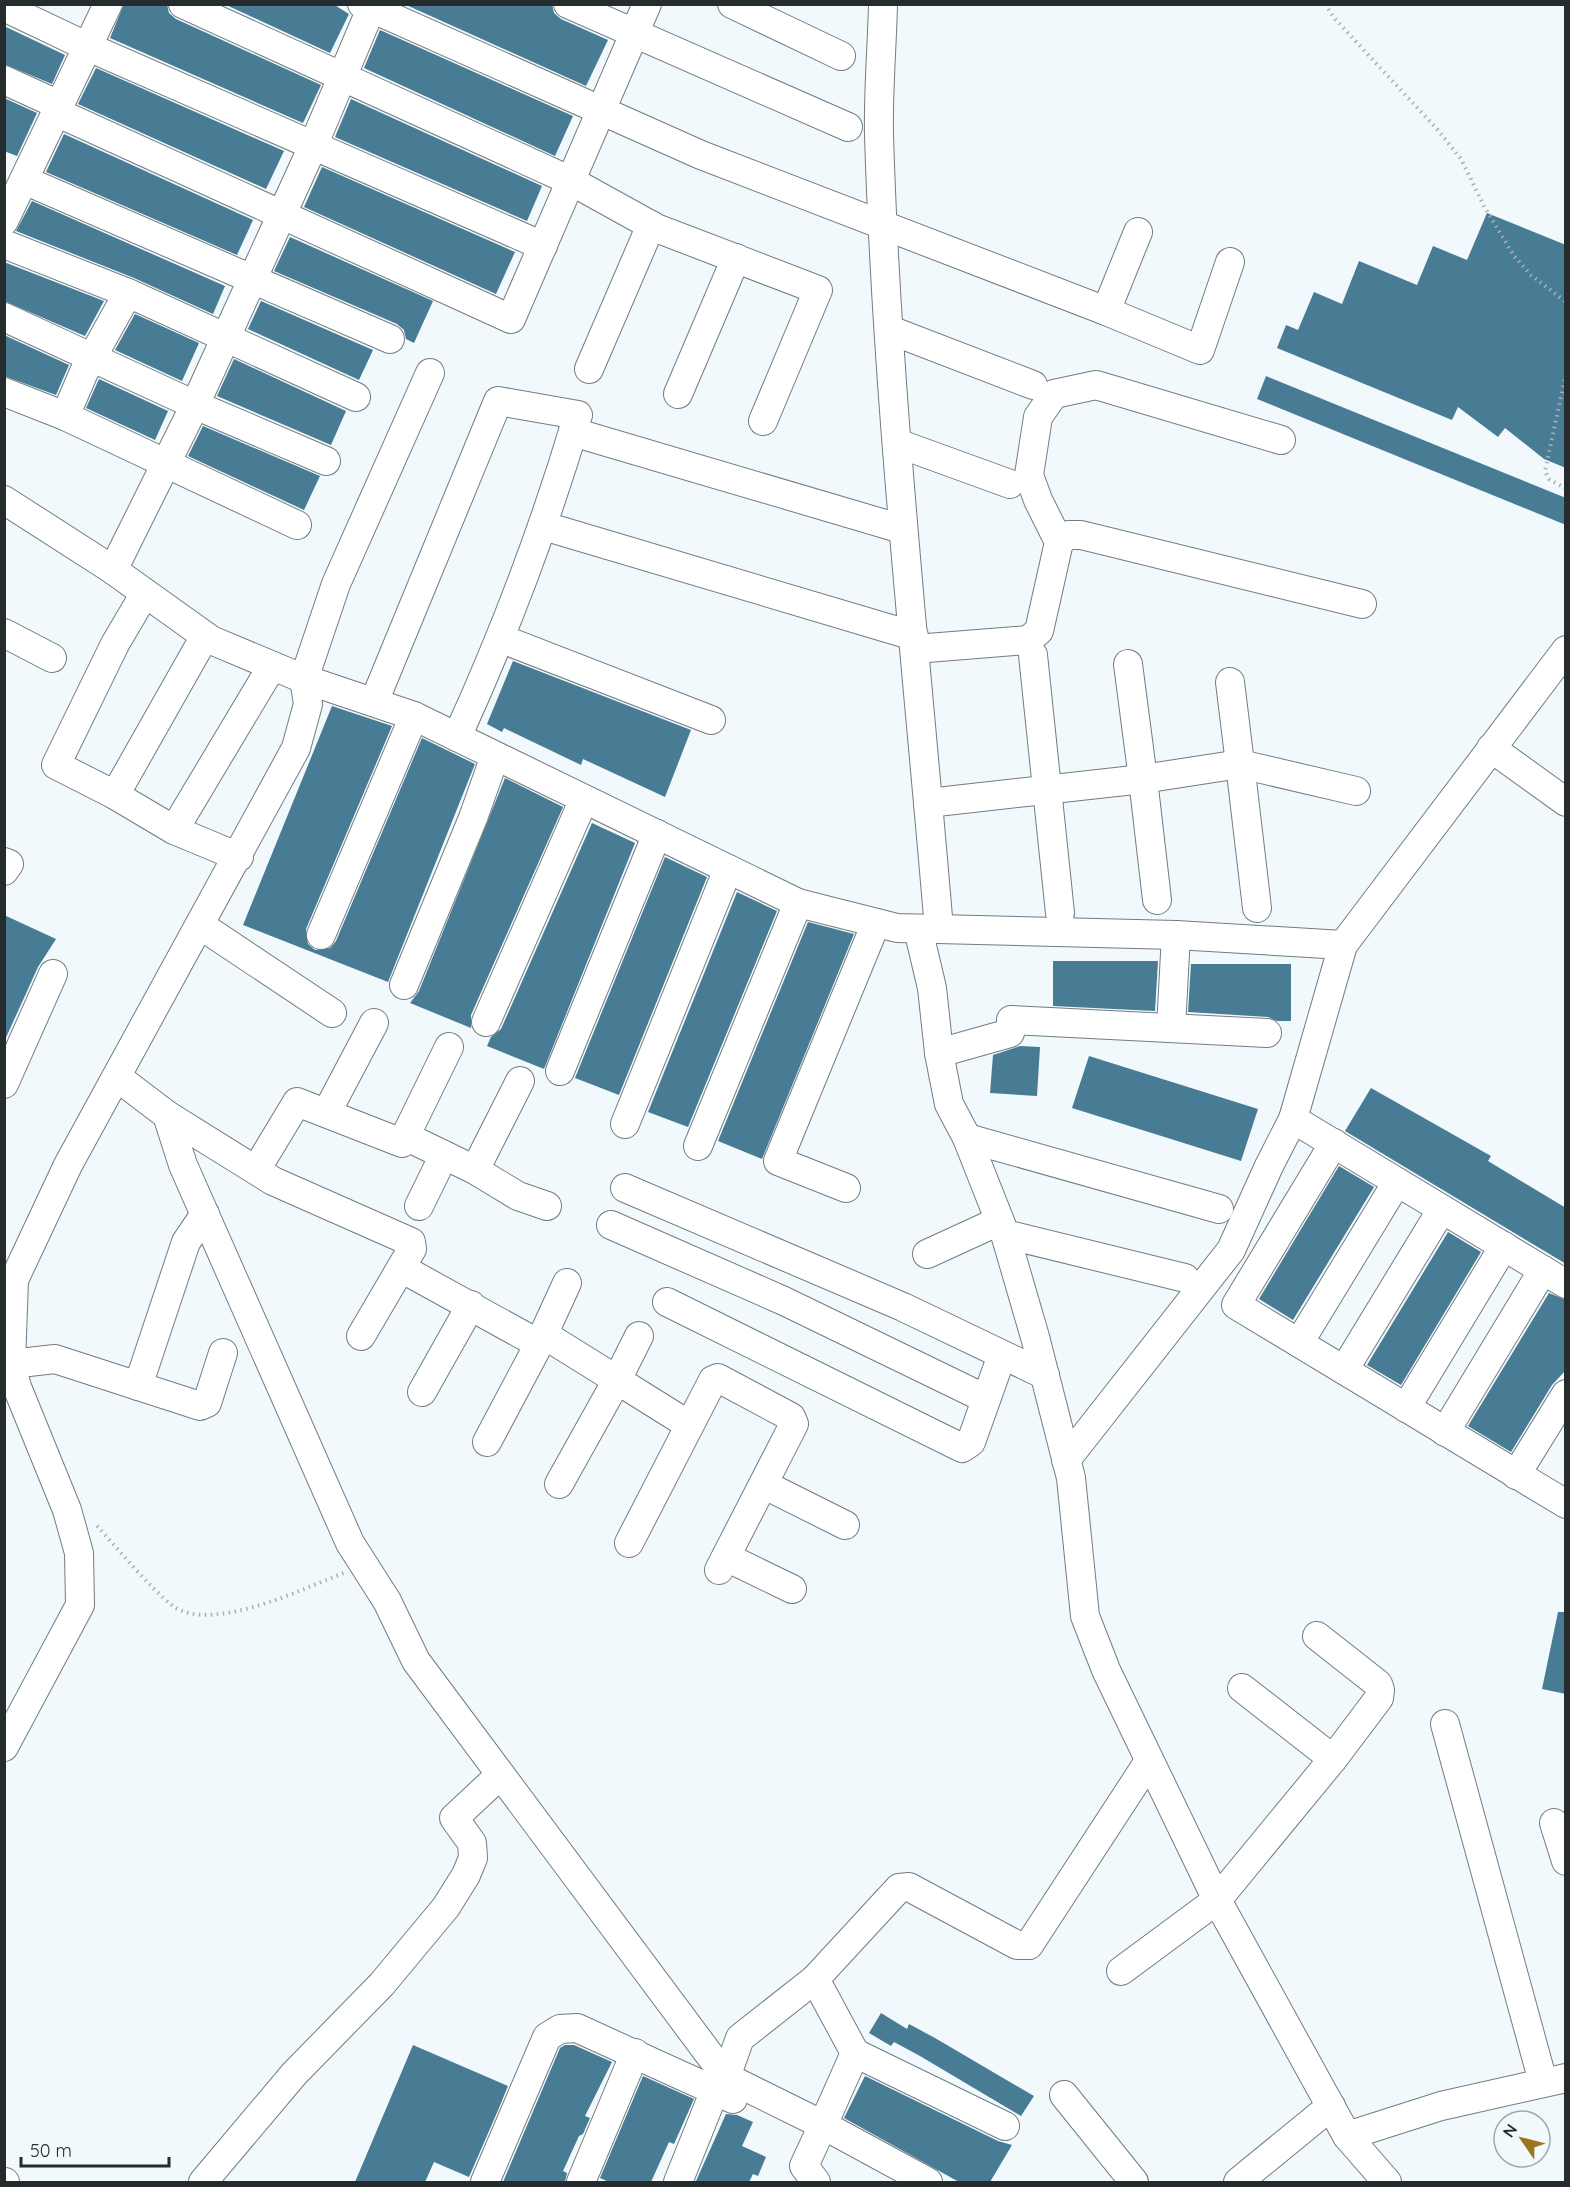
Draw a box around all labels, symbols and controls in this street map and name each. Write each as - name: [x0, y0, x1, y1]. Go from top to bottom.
- north arrow: [1492, 2109, 1552, 2169]
- text: N: [1498, 2120, 1521, 2141]
- scale bar: [21, 2130, 170, 2168]
- text: 50 m: [30, 2139, 72, 2162]

